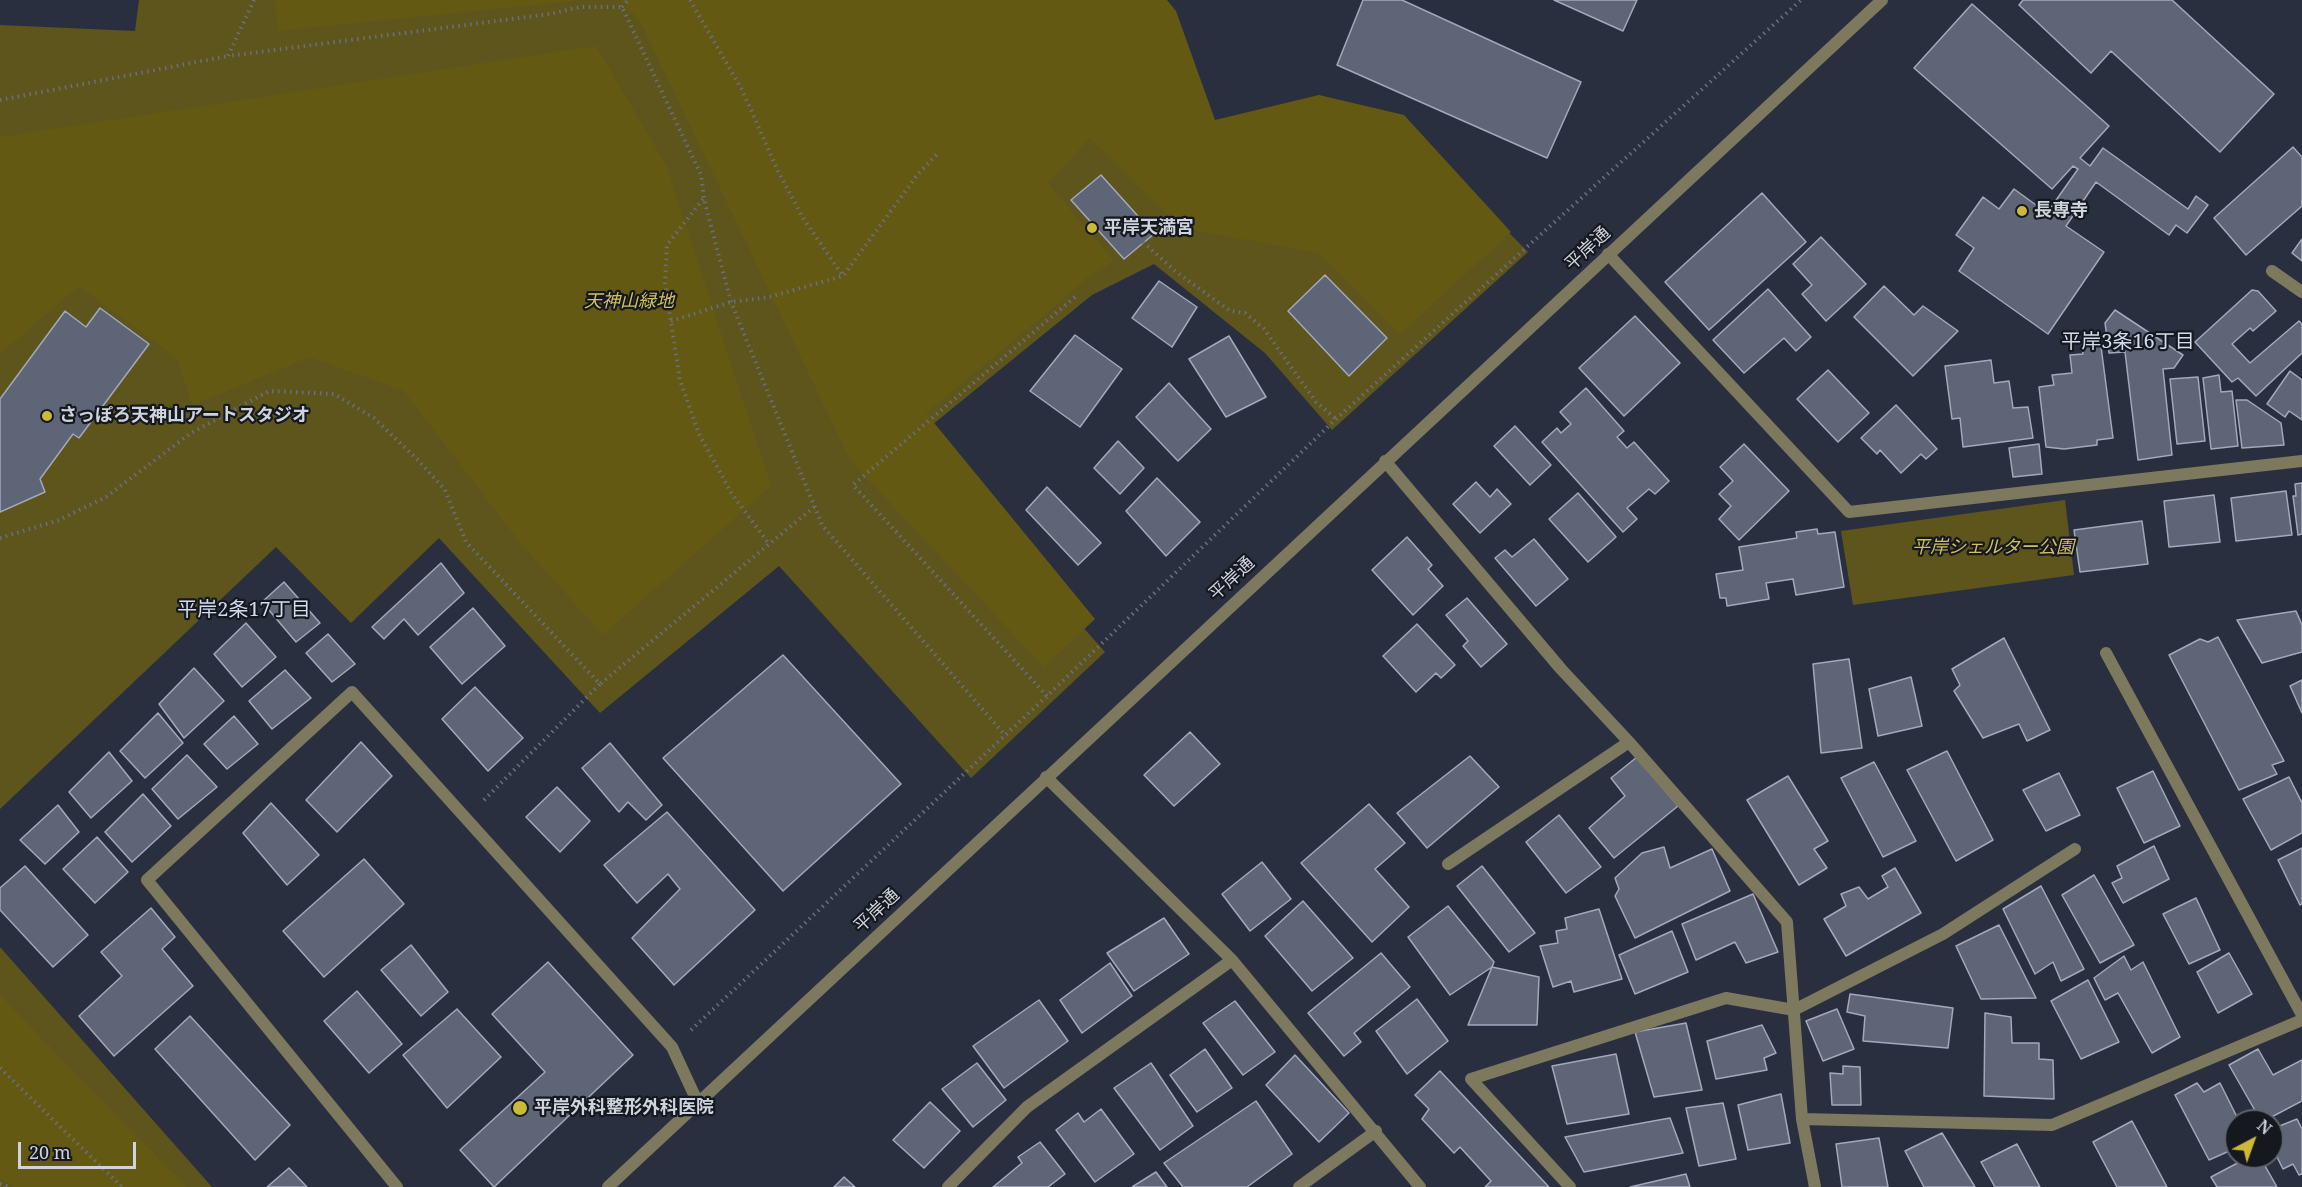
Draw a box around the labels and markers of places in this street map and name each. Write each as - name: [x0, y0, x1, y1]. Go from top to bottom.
- place label: 長専寺: [2034, 200, 2088, 222]
- marker: 長専寺: [2015, 204, 2029, 218]
- place label: 平岸天満宮: [1104, 217, 1194, 239]
- marker: 平岸天満宮: [1085, 221, 1099, 235]
- place label: さっぽろ天神山アートスタジオ: [59, 405, 310, 427]
- marker: さっぽろ天神山アートスタジオ: [40, 409, 54, 423]
- place label: 平岸外科整形外科医院: [534, 1097, 714, 1119]
- marker: 平岸外科整形外科医院: [511, 1099, 529, 1117]

